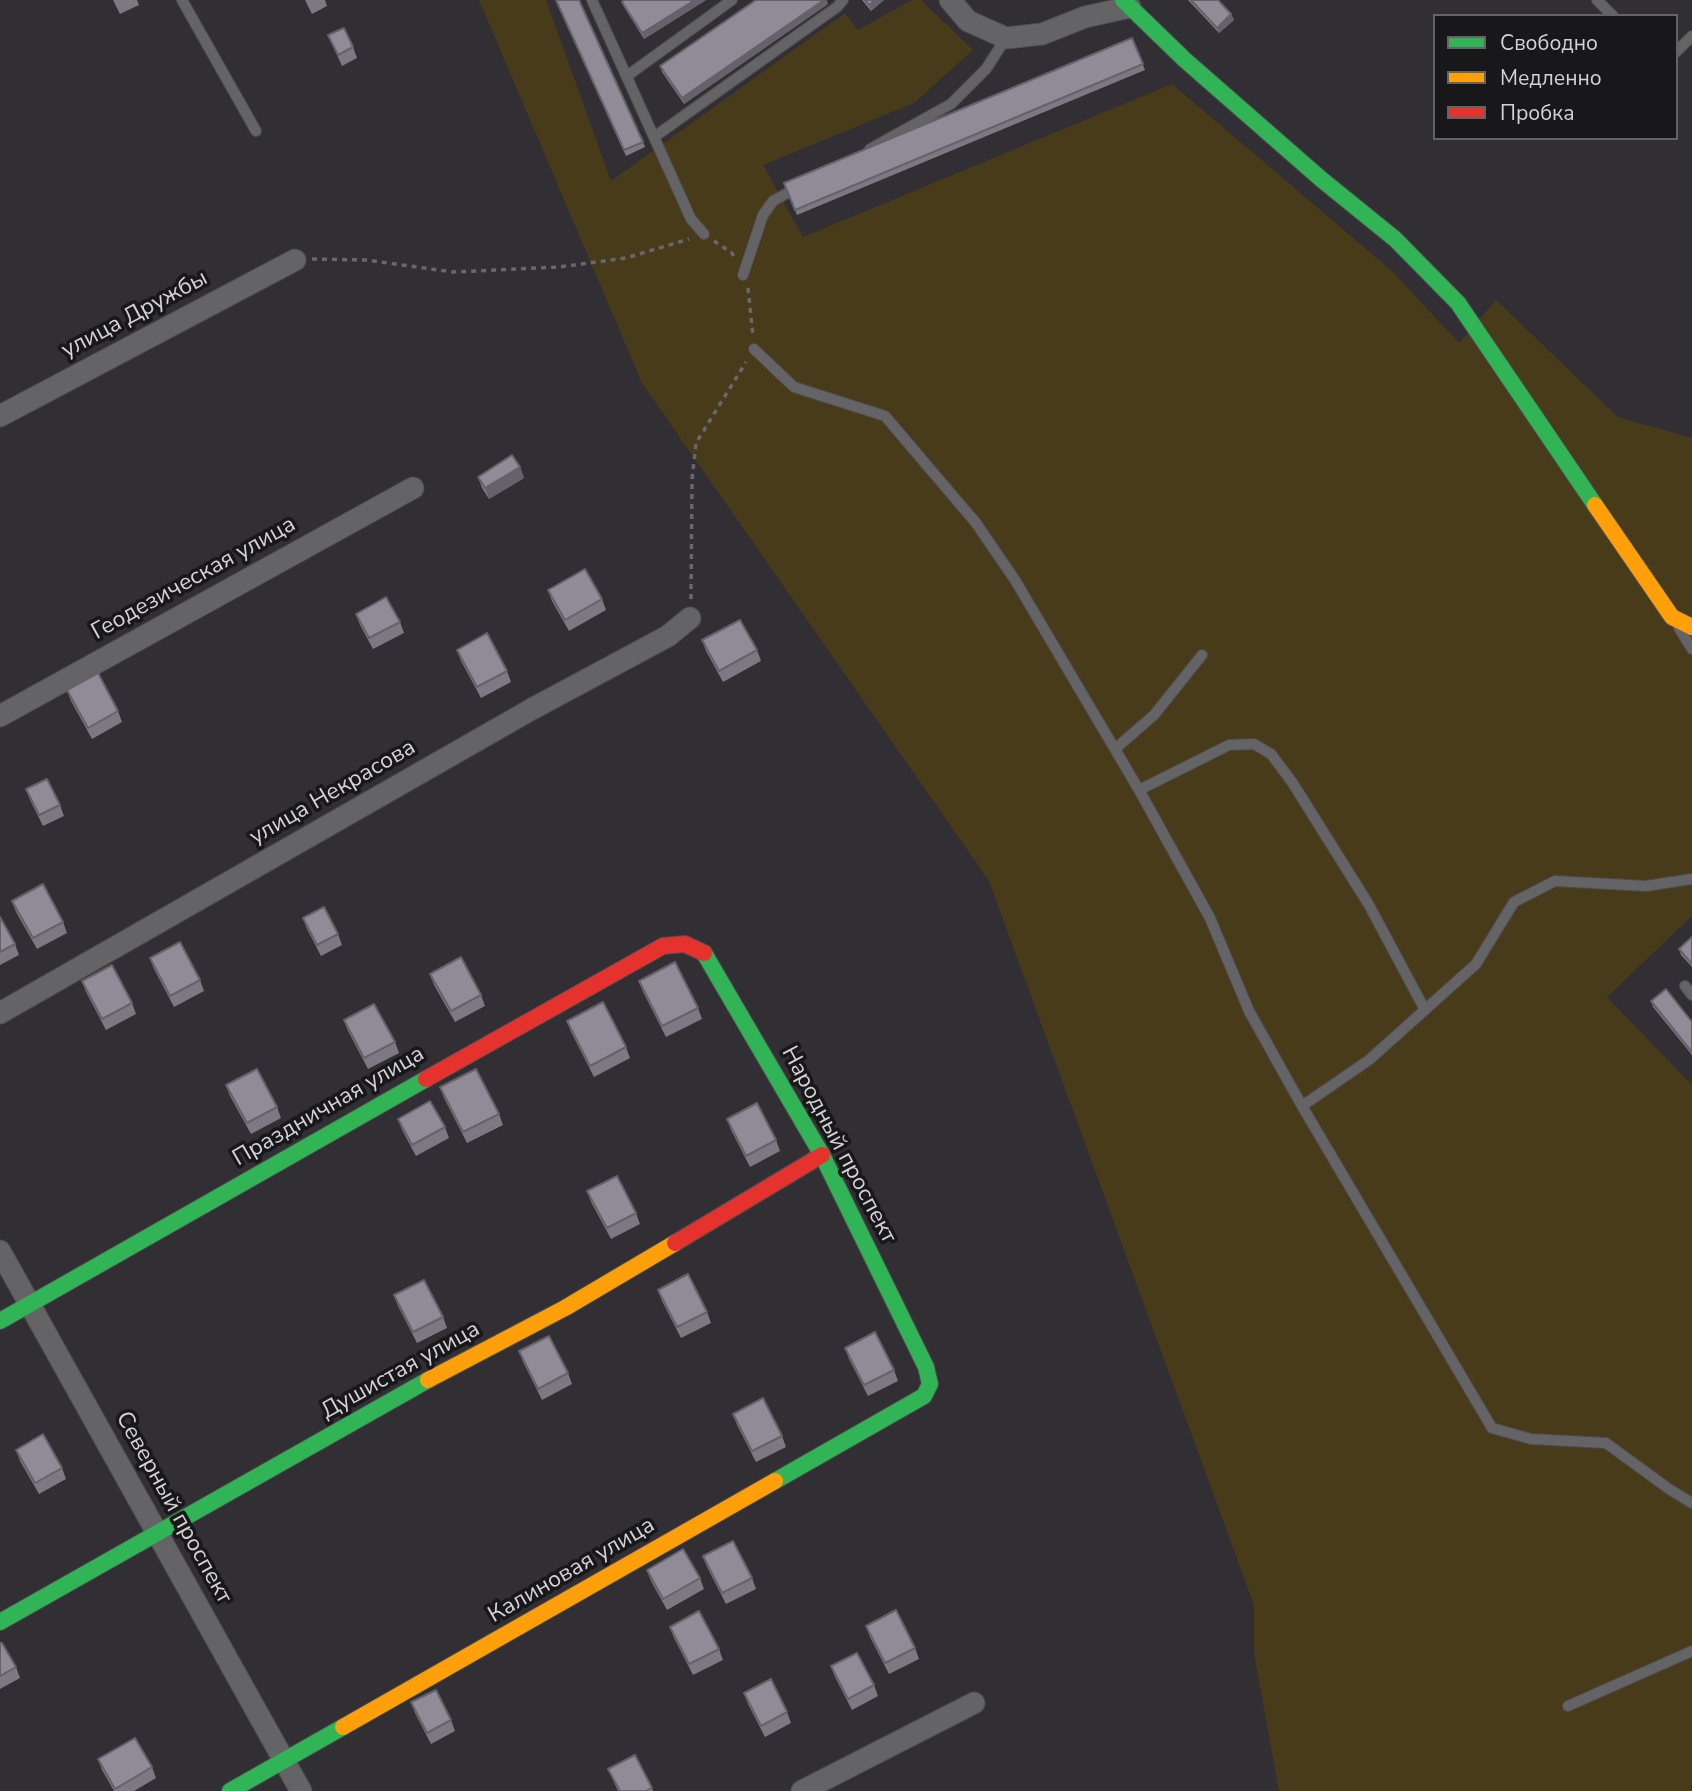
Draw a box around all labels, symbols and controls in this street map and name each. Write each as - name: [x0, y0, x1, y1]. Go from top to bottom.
- legend: [1433, 14, 1678, 140]
- text: Свободно: [1500, 29, 1598, 57]
- text: Медленно: [1500, 64, 1602, 92]
- text: Пробка: [1500, 99, 1574, 127]
- street label: улица Дружбы: [57, 265, 213, 365]
- street label: Геодезическая улица: [87, 511, 301, 647]
- street label: улица Некрасова: [245, 734, 421, 852]
- street label: Праздничная улица: [228, 1041, 430, 1173]
- street label: Народный проспект: [774, 1042, 902, 1248]
- street label: Душистая улица: [317, 1316, 485, 1426]
- street label: Северный проспект: [109, 1407, 237, 1609]
- street label: Калиновая улица: [484, 1512, 660, 1630]

